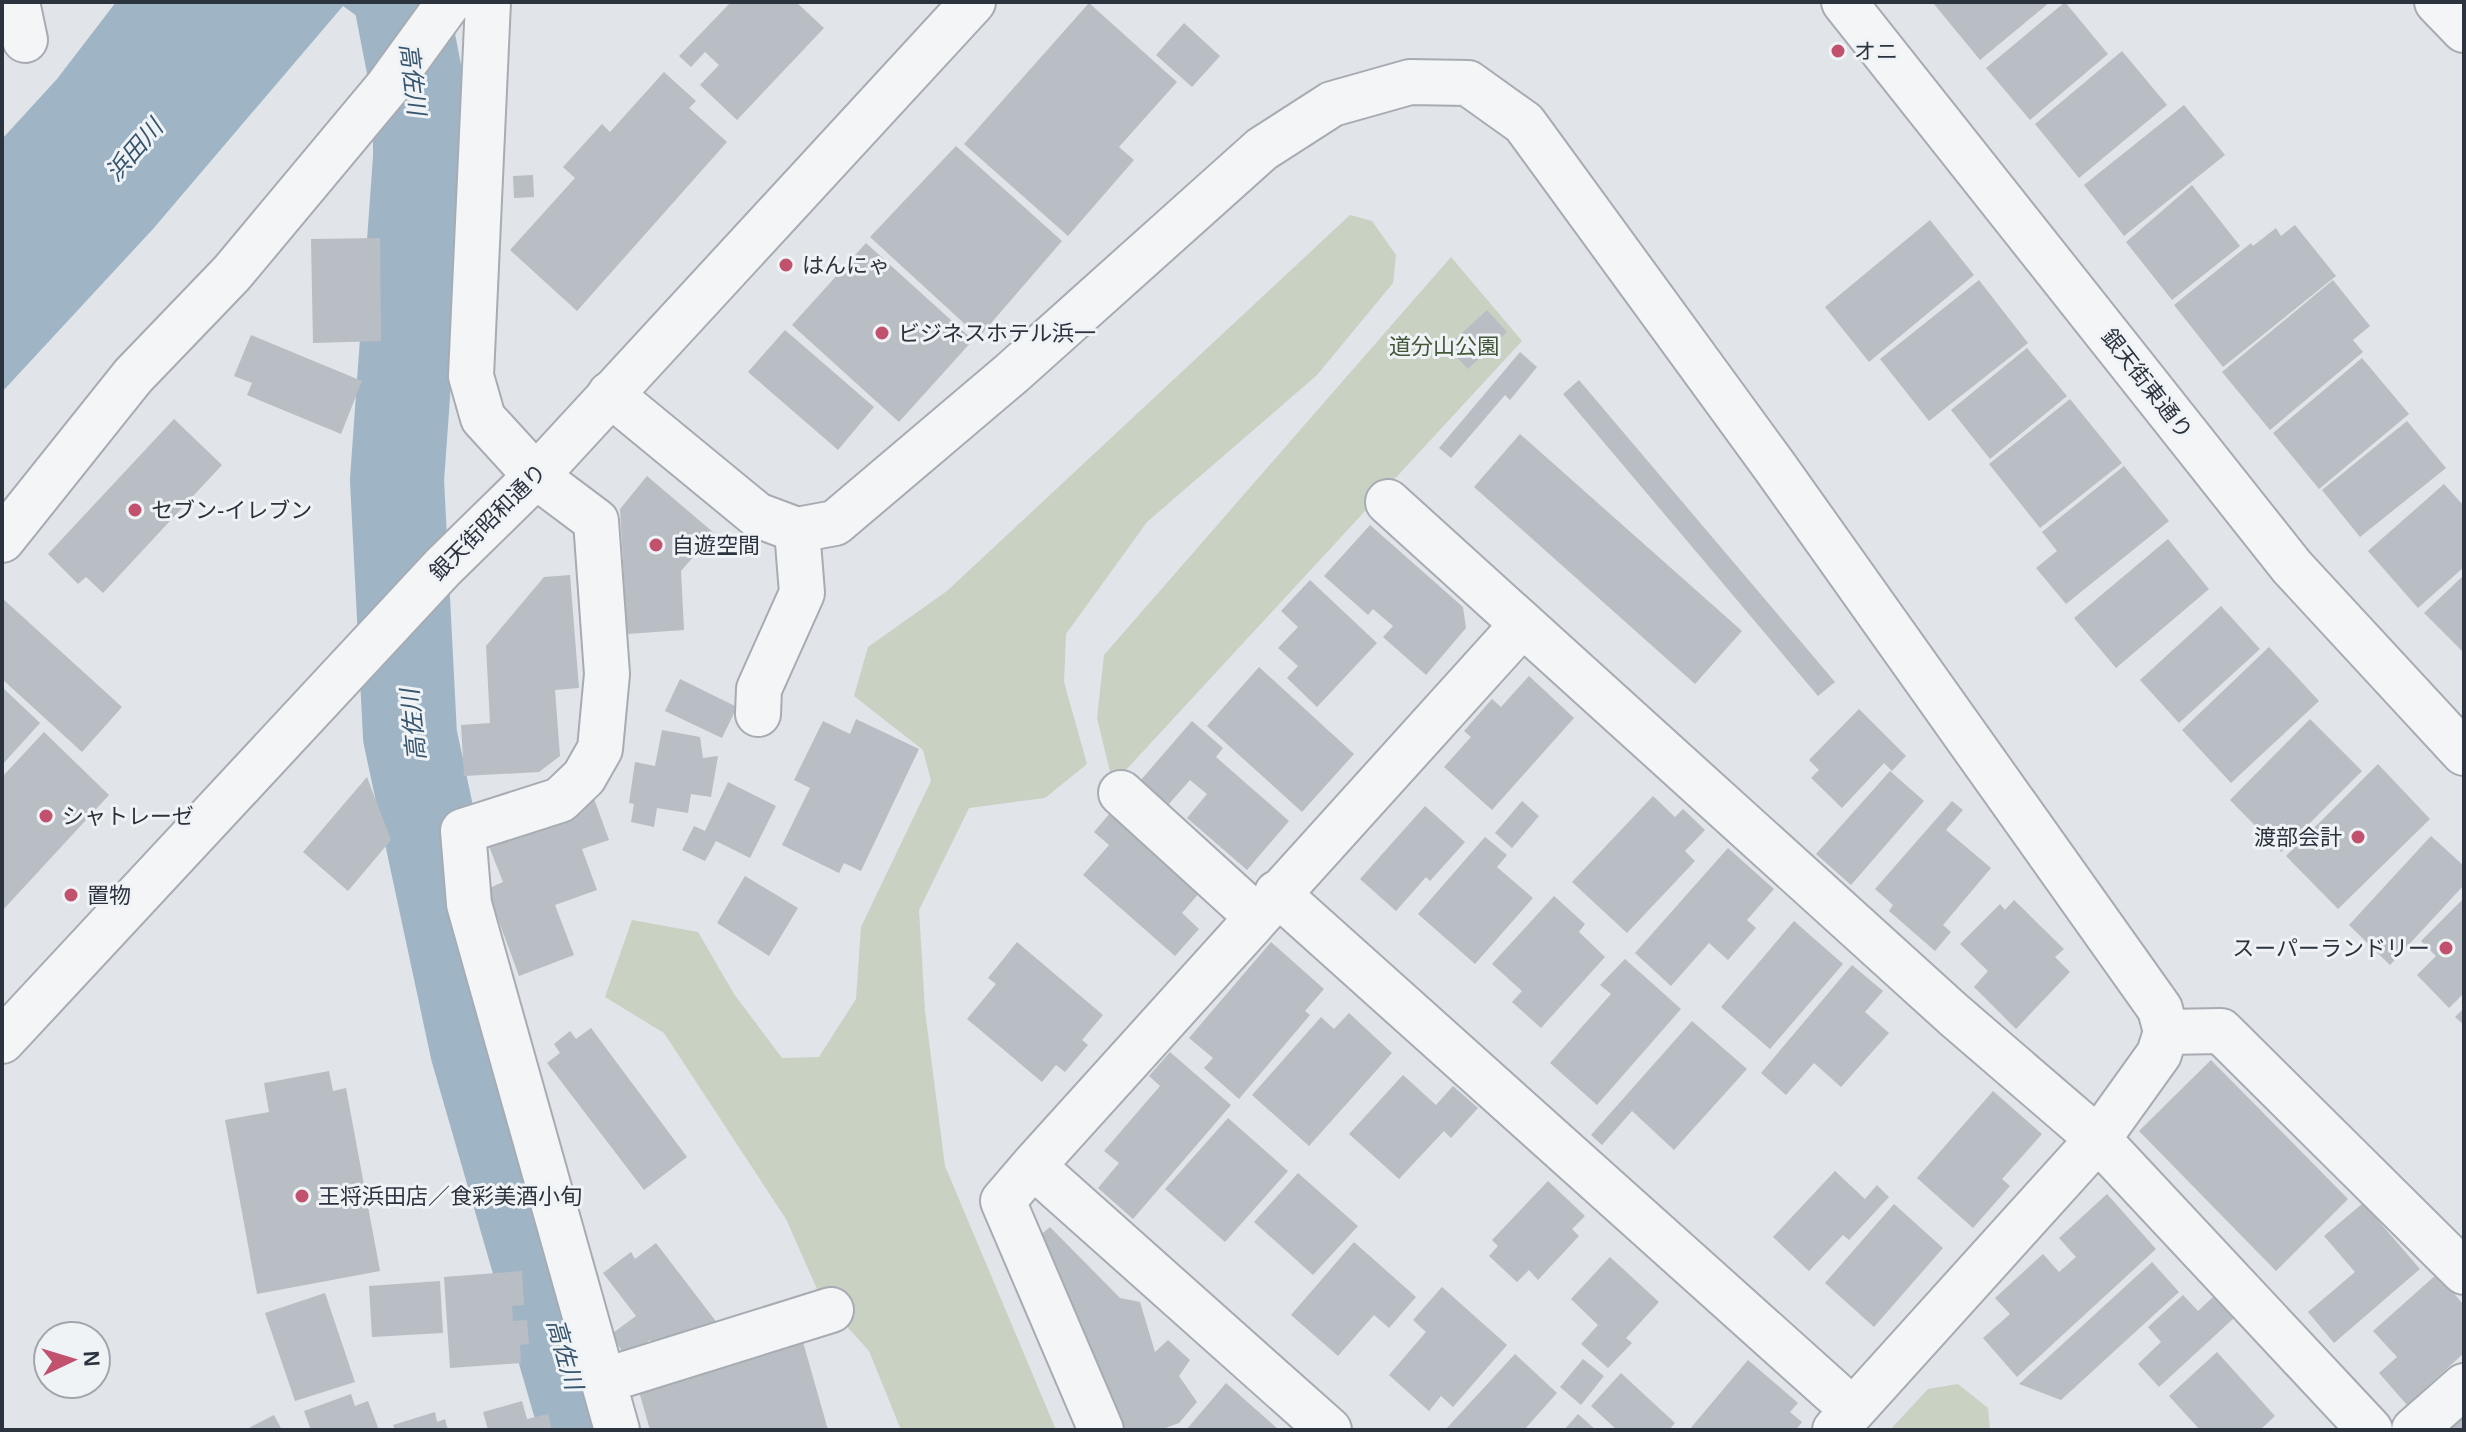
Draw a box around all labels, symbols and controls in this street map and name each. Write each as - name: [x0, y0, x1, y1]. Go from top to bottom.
- place label: オニ: [1854, 39, 1898, 64]
- water label: 高佐川: [395, 42, 431, 119]
- marker: オニ: [1829, 42, 1847, 60]
- water label: 浜田川: [100, 112, 170, 186]
- place label: はんにゃ: [802, 253, 890, 278]
- marker: はんにゃ: [777, 256, 795, 274]
- place label: ビジネスホテル浜一: [898, 321, 1096, 346]
- marker: ビジネスホテル浜一: [873, 324, 891, 342]
- street label: 銀天街東通り: [2097, 324, 2197, 444]
- park label: 道分山公園: [1389, 334, 1499, 359]
- street label: 銀天街昭和通り: [425, 459, 551, 585]
- place label: セブン-イレブン: [151, 498, 312, 523]
- marker: セブン-イレブン: [126, 501, 144, 519]
- place label: 自遊空間: [672, 533, 760, 558]
- marker: 自遊空間: [647, 536, 665, 554]
- water label: 高佐川: [395, 685, 430, 762]
- place label: シャトレーゼ: [62, 804, 194, 829]
- marker: シャトレーゼ: [37, 807, 55, 825]
- place label: 渡部会計: [2254, 825, 2342, 850]
- marker: 渡部会計: [2349, 828, 2367, 846]
- place label: 置物: [87, 883, 131, 908]
- marker: 置物: [62, 886, 80, 904]
- place label: スーパーランドリー: [2232, 936, 2430, 961]
- marker: スーパーランドリー: [2437, 939, 2455, 957]
- place label: 王将浜田店／食彩美酒小旬: [318, 1184, 582, 1209]
- marker: 王将浜田店／食彩美酒小旬: [293, 1187, 311, 1205]
- water label: 高佐川: [542, 1316, 589, 1395]
- north arrow: [32, 1320, 112, 1400]
- text: N: [78, 1350, 104, 1367]

